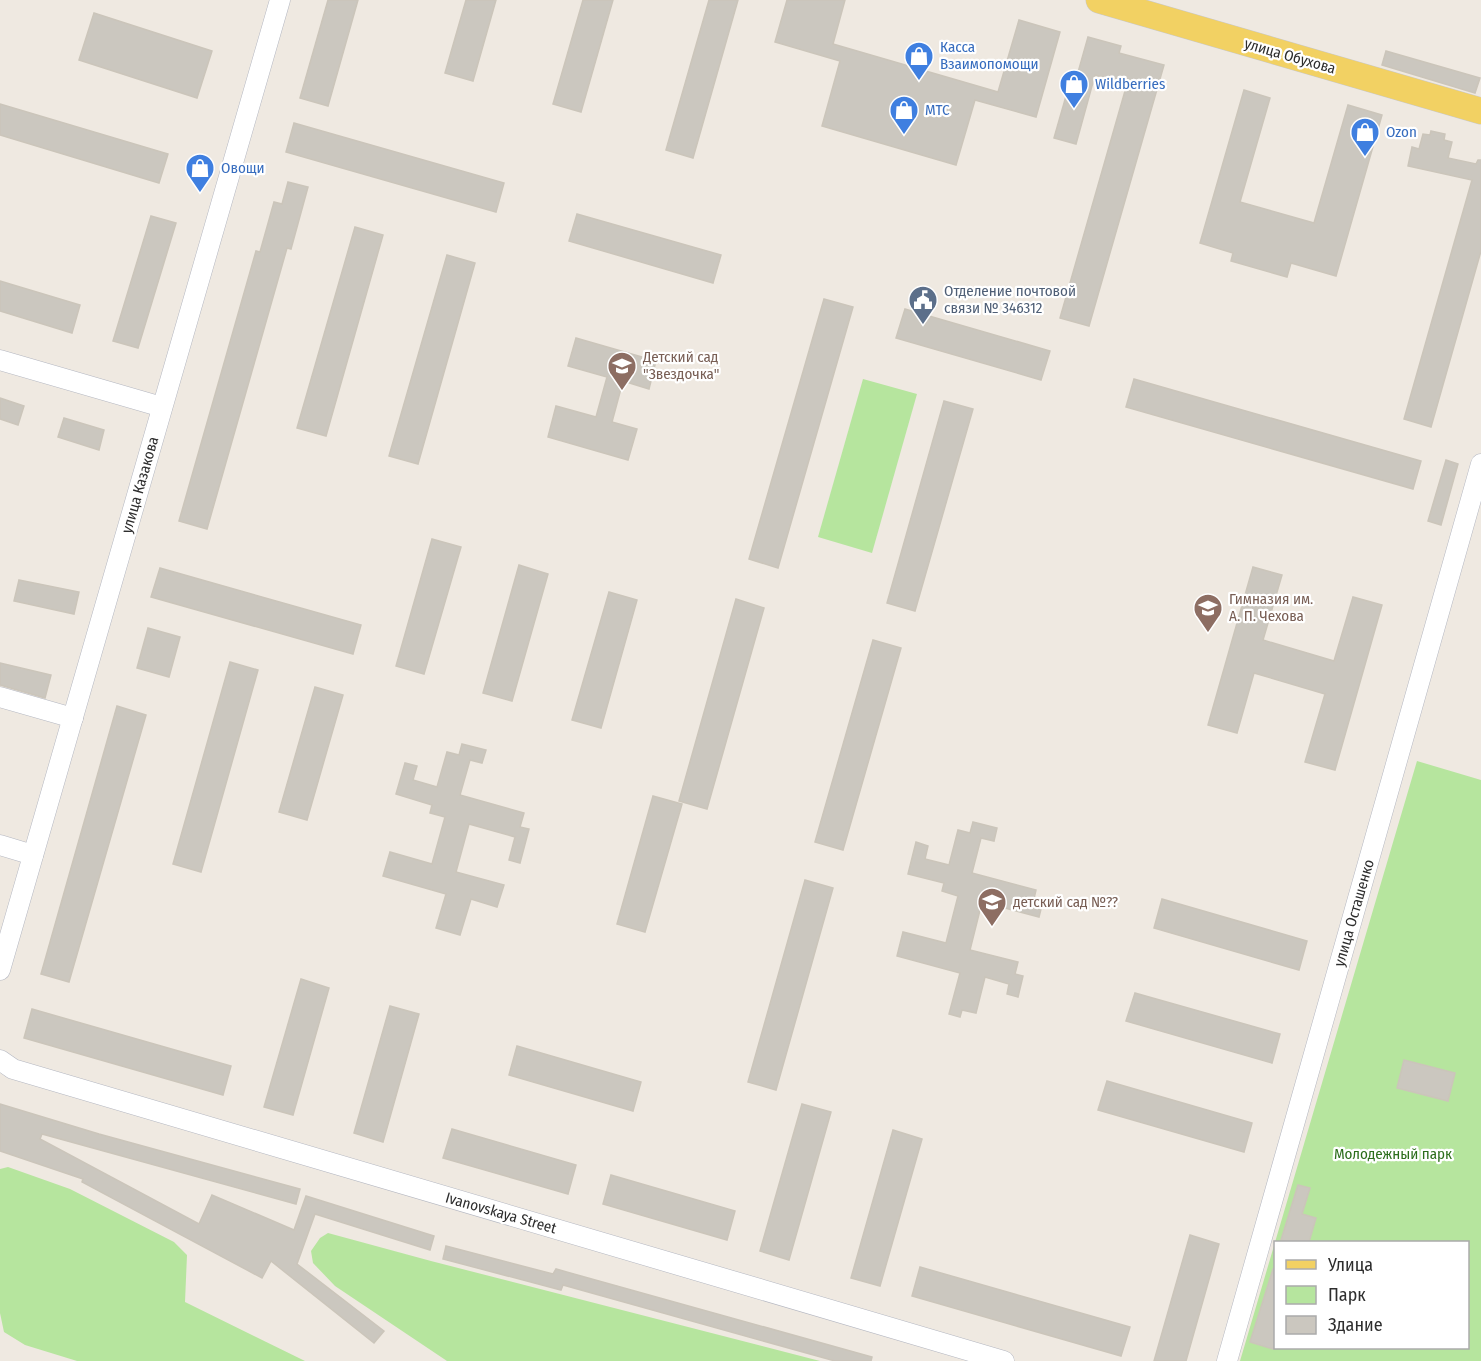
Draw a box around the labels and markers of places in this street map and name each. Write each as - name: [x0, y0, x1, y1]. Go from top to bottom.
- place label: Касса Взаимопомощи: [940, 38, 1039, 73]
- shop icon: Касса Взаимопомощи: [903, 40, 935, 82]
- shop icon: Wildberries: [1058, 68, 1090, 110]
- place label: Wildberries: [1095, 75, 1165, 93]
- shop icon: МТС: [888, 94, 920, 136]
- place label: МТС: [925, 101, 950, 119]
- shop icon: Ozon: [1349, 116, 1381, 158]
- place label: Ozon: [1386, 123, 1417, 141]
- shop icon: Овощи: [184, 152, 216, 194]
- place label: Овощи: [221, 159, 265, 177]
- place label: Отделение почтовой связи № 346312: [944, 282, 1076, 317]
- public building icon: Отделение почтовой связи № 346312: [907, 284, 939, 326]
- place label: Детский сад "Звездочка": [642, 348, 719, 383]
- school or university icon: Детский сад "Звездочка": [606, 350, 638, 392]
- place label: Гимназия им. А. П. Чехова: [1229, 590, 1313, 625]
- school or university icon: Гимназия им. А. П. Чехова: [1192, 592, 1224, 634]
- school or university icon: детский сад №??: [976, 886, 1008, 928]
- place label: детский сад №??: [1013, 893, 1118, 911]

